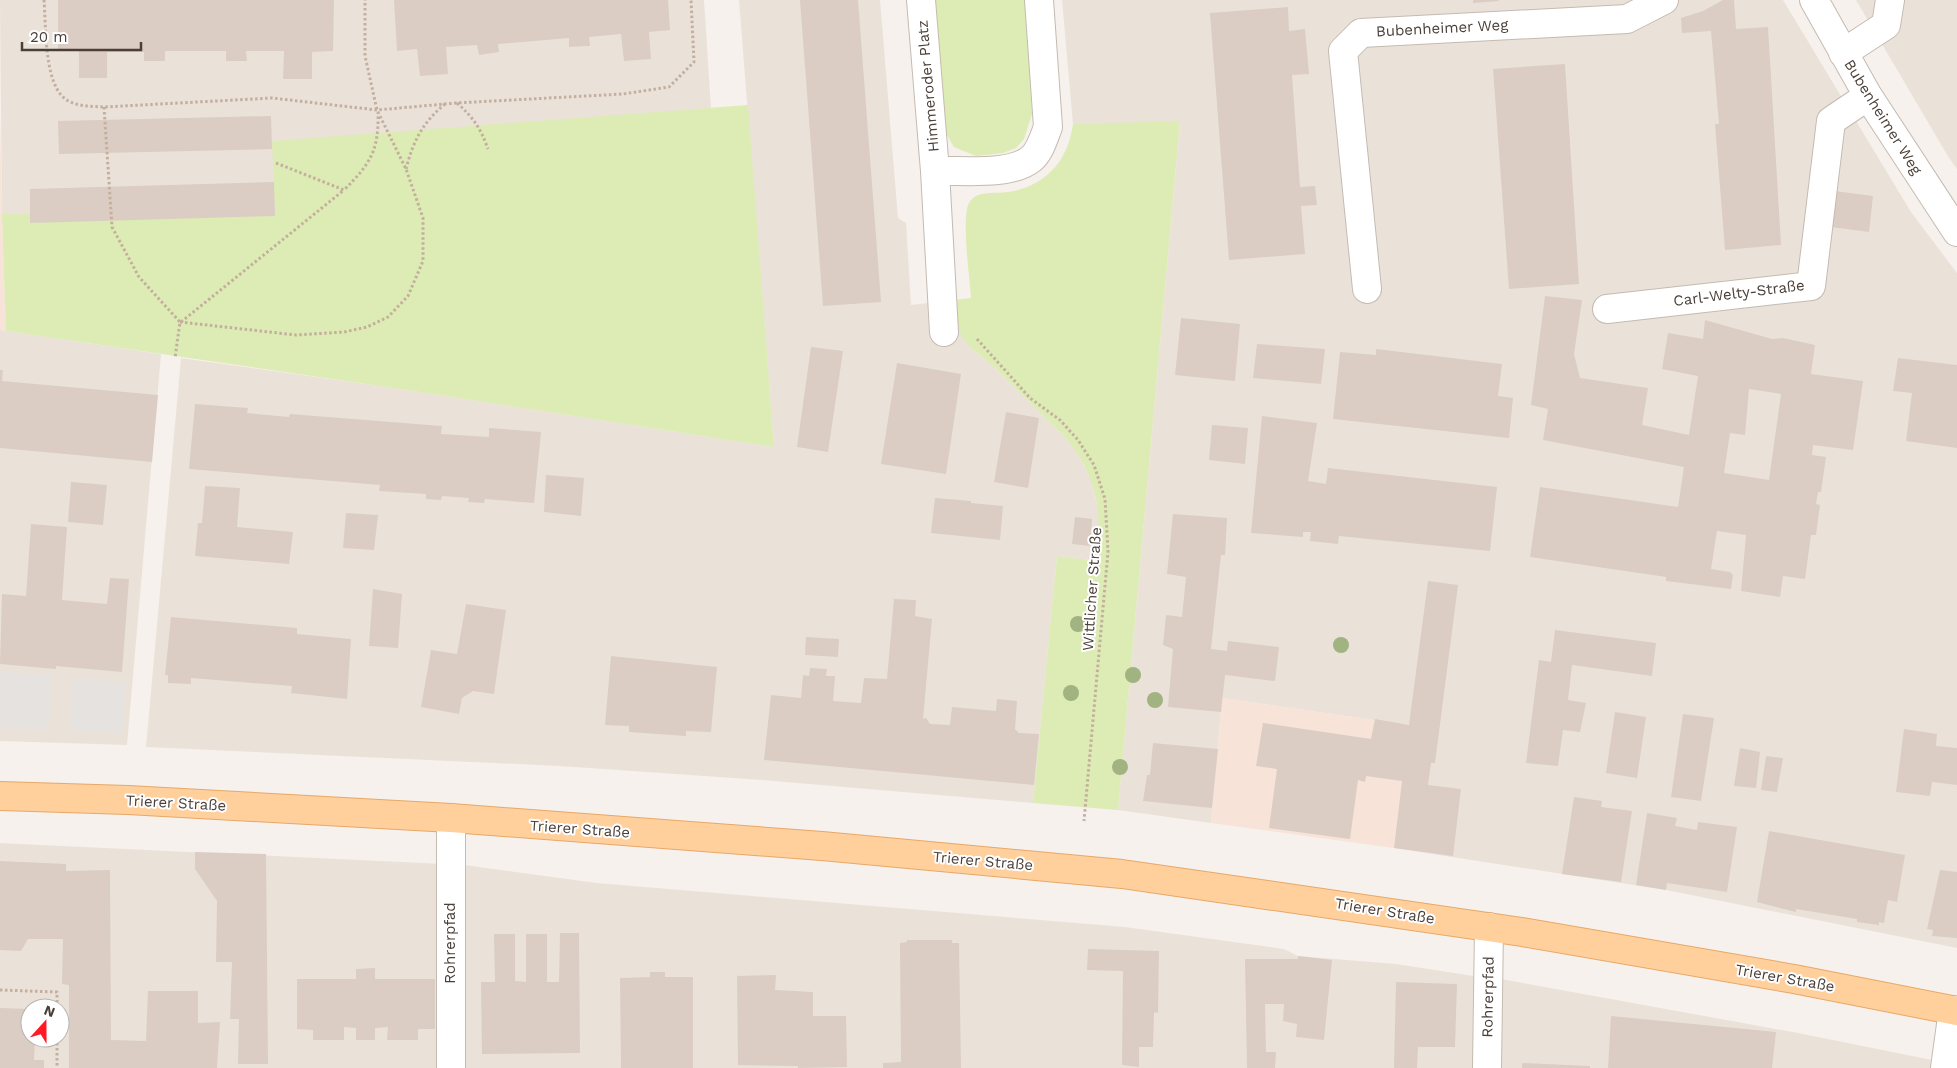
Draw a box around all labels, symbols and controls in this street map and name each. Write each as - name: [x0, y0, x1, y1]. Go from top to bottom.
- street label: Bubenheimer Weg: [1375, 16, 1509, 40]
- street label: Himmeroder Platz: [913, 19, 943, 153]
- scale bar: [22, 20, 141, 52]
- text: 20 m: [30, 28, 68, 46]
- street label: Bubenheimer Weg: [1840, 56, 1926, 178]
- street label: Carl-Welty-Straße: [1672, 276, 1806, 310]
- street label: Wittlicher Straße: [1079, 526, 1105, 652]
- street label: Trierer Straße: [125, 791, 227, 815]
- street label: Trierer Straße: [529, 817, 631, 841]
- street label: Trierer Straße: [932, 848, 1034, 874]
- street label: Trierer Straße: [1334, 894, 1436, 928]
- street label: Rohrerpfad: [441, 902, 459, 984]
- street label: Rohrerpfad: [1478, 956, 1498, 1038]
- street label: Trierer Straße: [1734, 960, 1836, 996]
- north arrow: [20, 998, 70, 1048]
- text: N: [42, 1002, 57, 1020]

